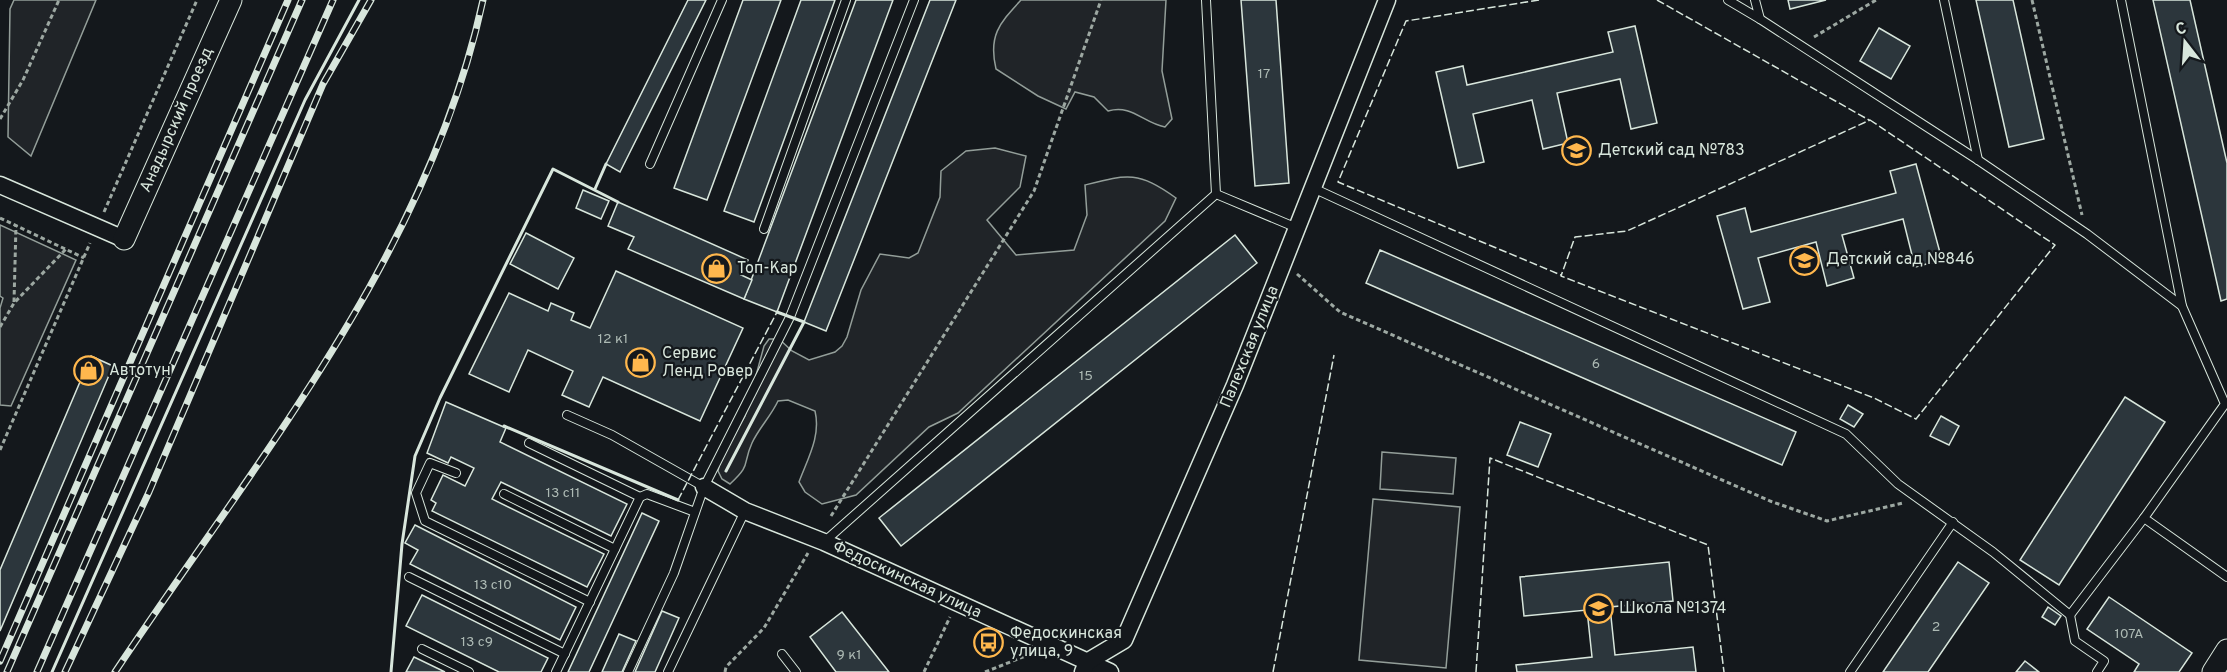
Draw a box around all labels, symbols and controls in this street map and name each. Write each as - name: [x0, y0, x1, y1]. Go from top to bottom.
- north arrow: [2155, 12, 2215, 72]
- text: С: [2173, 19, 2189, 41]
- street label: Анадырский проезд: [136, 44, 218, 196]
- house number: 17: [1258, 66, 1270, 83]
- school or university icon: Детский сад №783: [1561, 135, 1593, 167]
- place label: Детский сад №783: [1598, 141, 1745, 161]
- school or university icon: Детский сад №846: [1789, 244, 1821, 276]
- place label: Детский сад №846: [1826, 250, 1975, 270]
- shop icon: Топ-Кар: [700, 253, 732, 285]
- place label: Топ-Кар: [737, 259, 798, 279]
- street label: Палехская улица: [1216, 283, 1284, 411]
- house number: 12 к1: [598, 331, 628, 348]
- place label: Сервис Ленд Ровер: [662, 344, 753, 382]
- shop icon: Сервис Ленд Ровер: [625, 347, 657, 379]
- shop icon: Автотун: [72, 355, 104, 387]
- house number: 6: [1592, 356, 1600, 373]
- place label: Автотун: [109, 361, 171, 381]
- house number: 15: [1079, 368, 1093, 385]
- house number: 13 с11: [546, 485, 580, 502]
- street label: Федоскинская улица: [829, 537, 985, 623]
- house number: 13 с10: [474, 577, 512, 594]
- school or university icon: Школа №1374: [1582, 593, 1614, 625]
- place label: Школа №1374: [1619, 599, 1727, 619]
- house number: 2: [1932, 619, 1940, 636]
- place label: Федоскинская улица, 9: [1010, 624, 1122, 662]
- house number: 107А: [2115, 626, 2144, 643]
- bus stop icon: Федоскинская улица, 9: [973, 627, 1005, 659]
- house number: 13 с9: [461, 634, 493, 651]
- house number: 9 к1: [837, 647, 861, 664]

